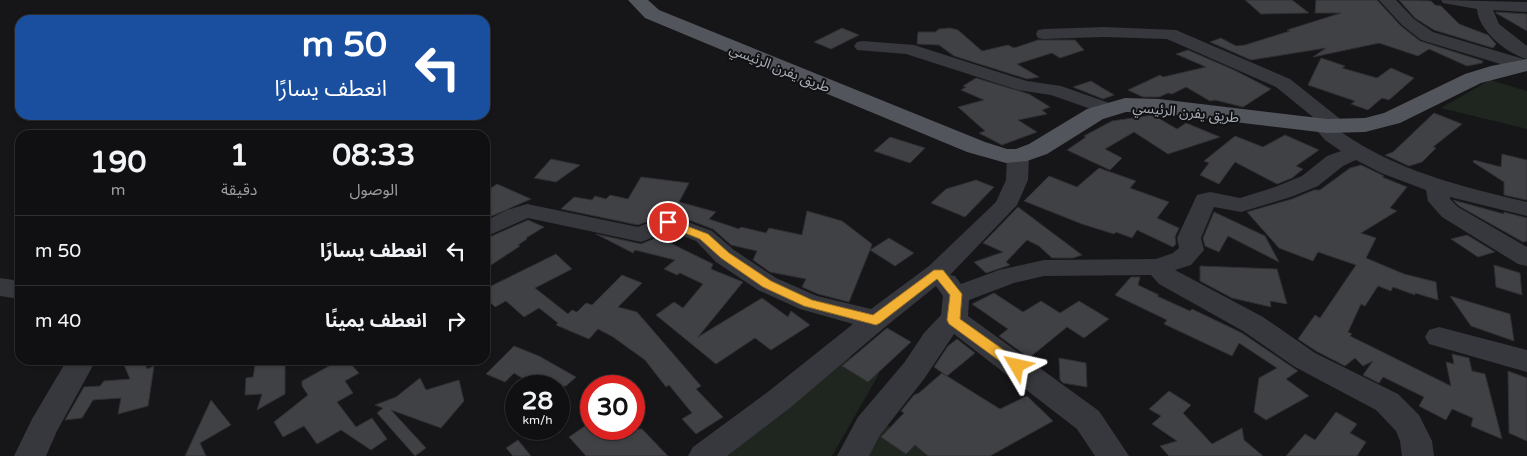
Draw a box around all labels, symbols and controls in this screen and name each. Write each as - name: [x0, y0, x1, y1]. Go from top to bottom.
- text: 50 m: [302, 24, 387, 66]
- icon: left: [405, 35, 470, 100]
- street label: طريق يفرن الرئيسي: [726, 41, 833, 98]
- text: انعطف يسارًا: [274, 76, 387, 102]
- street label: طريق يفرن الرئيسي: [1132, 98, 1240, 129]
- text: 1: [230, 137, 249, 174]
- text: 08:33: [332, 137, 415, 174]
- text: 190: [90, 144, 146, 181]
- text: m: [111, 180, 125, 200]
- text: دقيقة: [221, 180, 257, 200]
- text: الوصول: [349, 180, 398, 200]
- pin: [647, 201, 689, 243]
- icon: arrive: [654, 208, 682, 236]
- icon: left: [442, 237, 470, 265]
- text: 50 m: [35, 240, 81, 262]
- text: انعطف يسارًا: [320, 240, 427, 262]
- icon: right: [442, 307, 470, 335]
- text: 40 m: [35, 310, 81, 332]
- text: انعطف يمينًا: [325, 310, 427, 332]
- position arrow: [990, 339, 1042, 391]
- speed limit sign: 30: [580, 375, 645, 440]
- text: 28: [522, 386, 553, 416]
- text: km/h: [522, 413, 553, 427]

